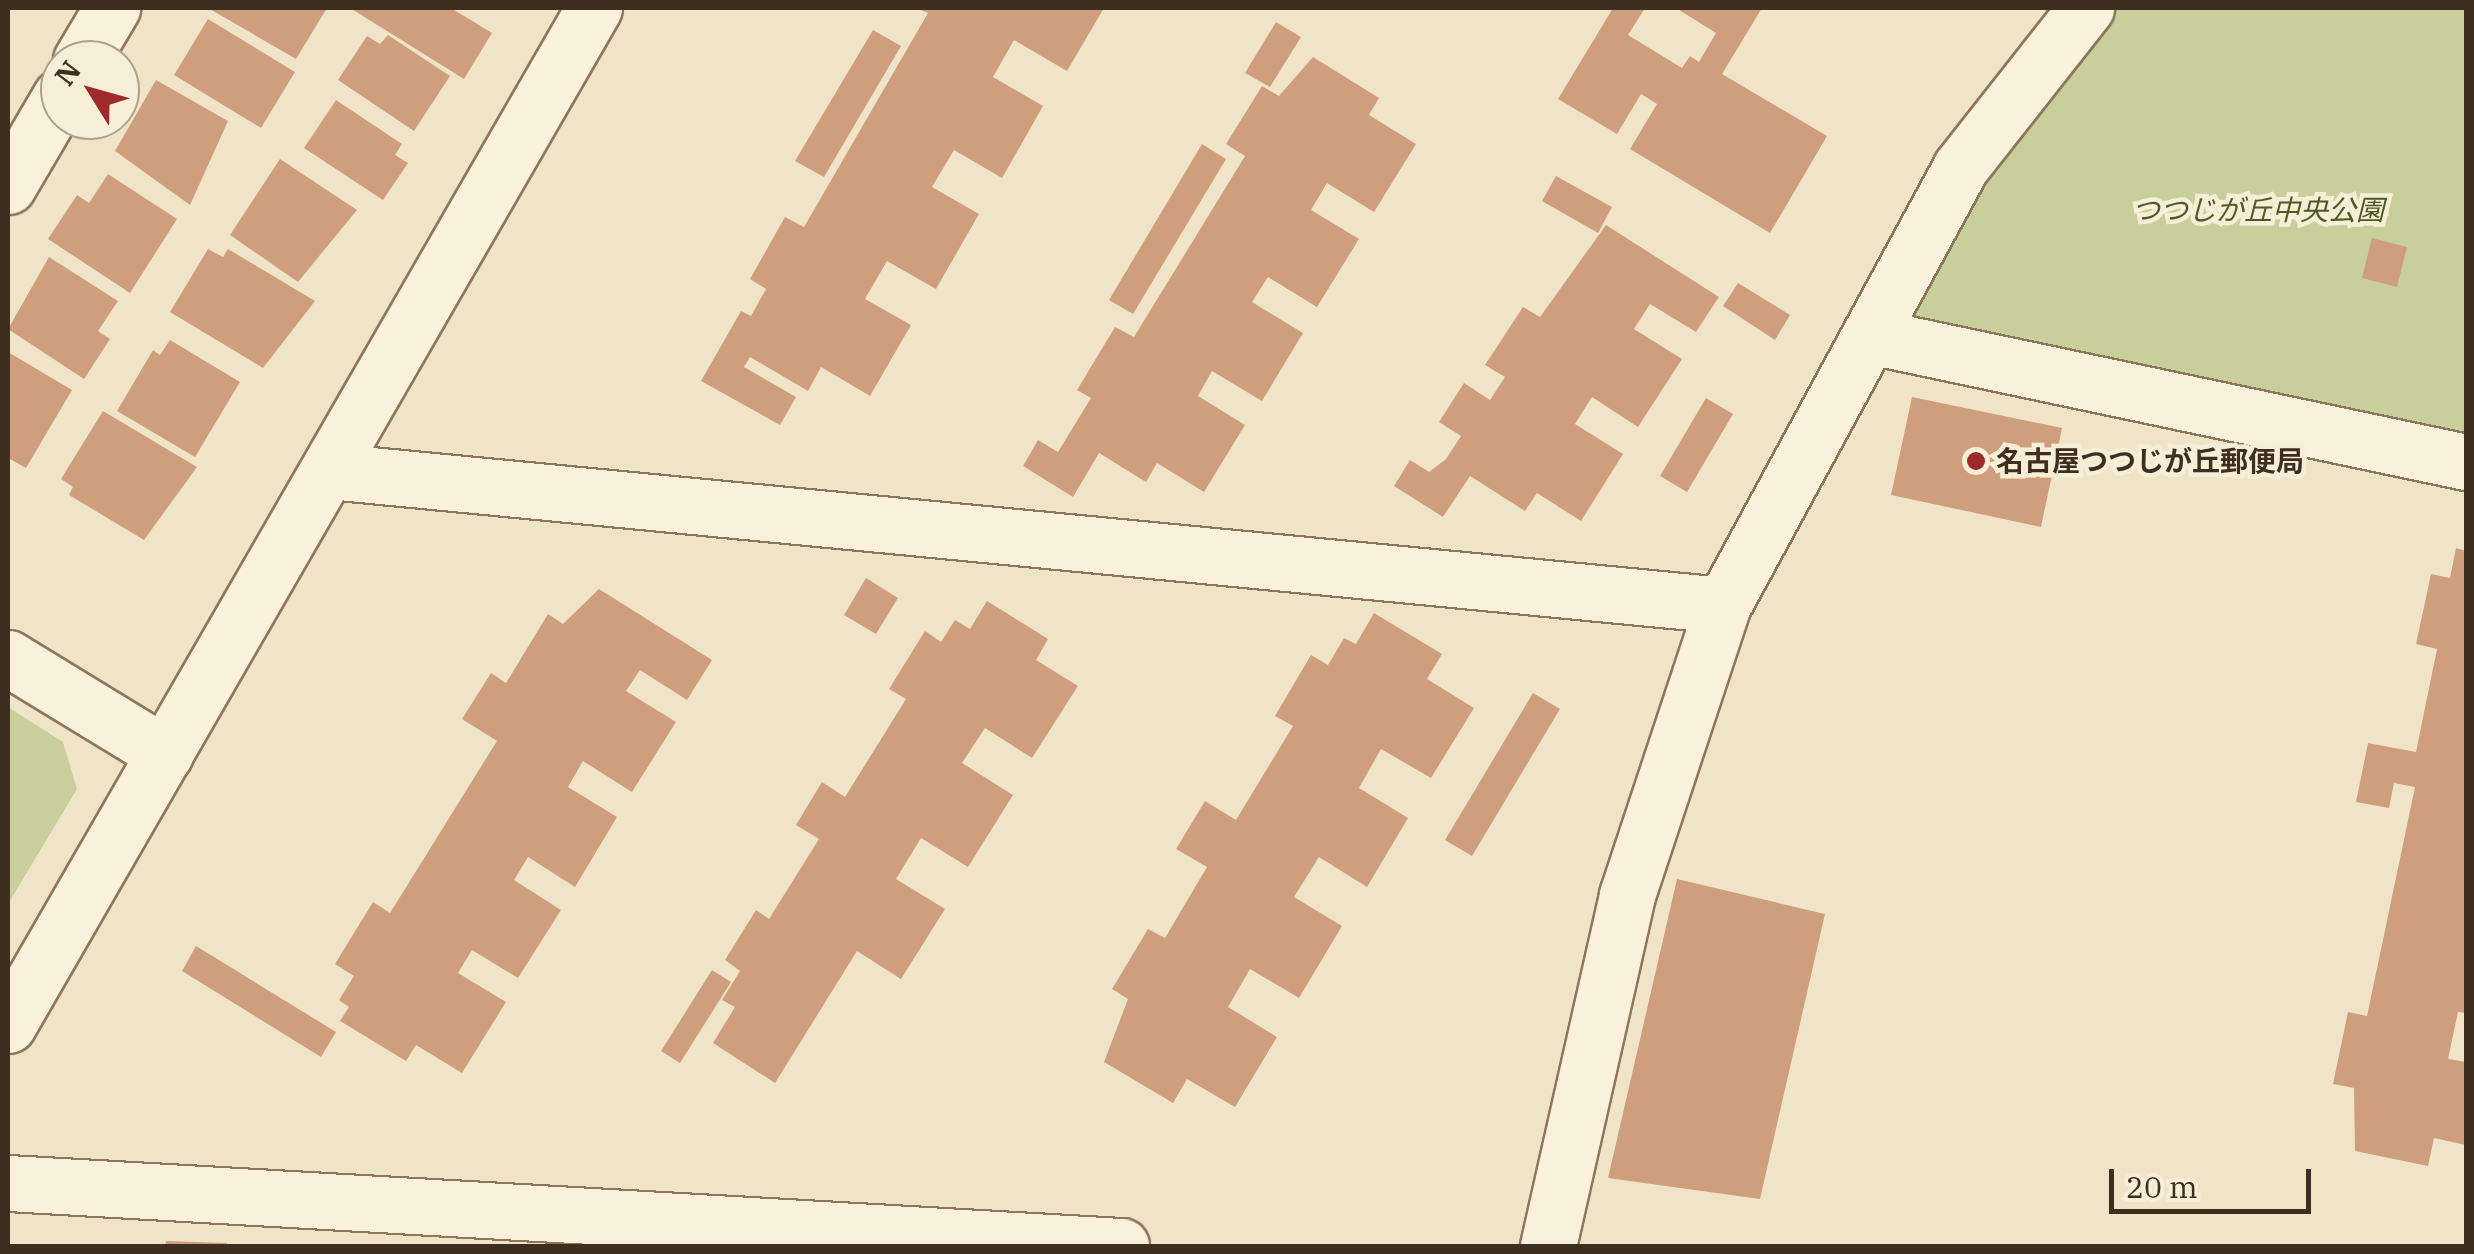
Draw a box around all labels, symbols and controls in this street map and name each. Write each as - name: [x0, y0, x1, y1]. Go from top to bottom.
- north arrow: [40, 40, 140, 140]
- text: N: [46, 53, 89, 93]
- park label: つつじが丘中央公園: [2132, 193, 2384, 227]
- place label: 名古屋つつじが丘郵便局: [1996, 444, 2304, 478]
- marker: 名古屋つつじが丘郵便局: [1965, 450, 1987, 472]
- scale bar: [2114, 1149, 2316, 1211]
- text: 20 m: [2126, 1167, 2198, 1206]

